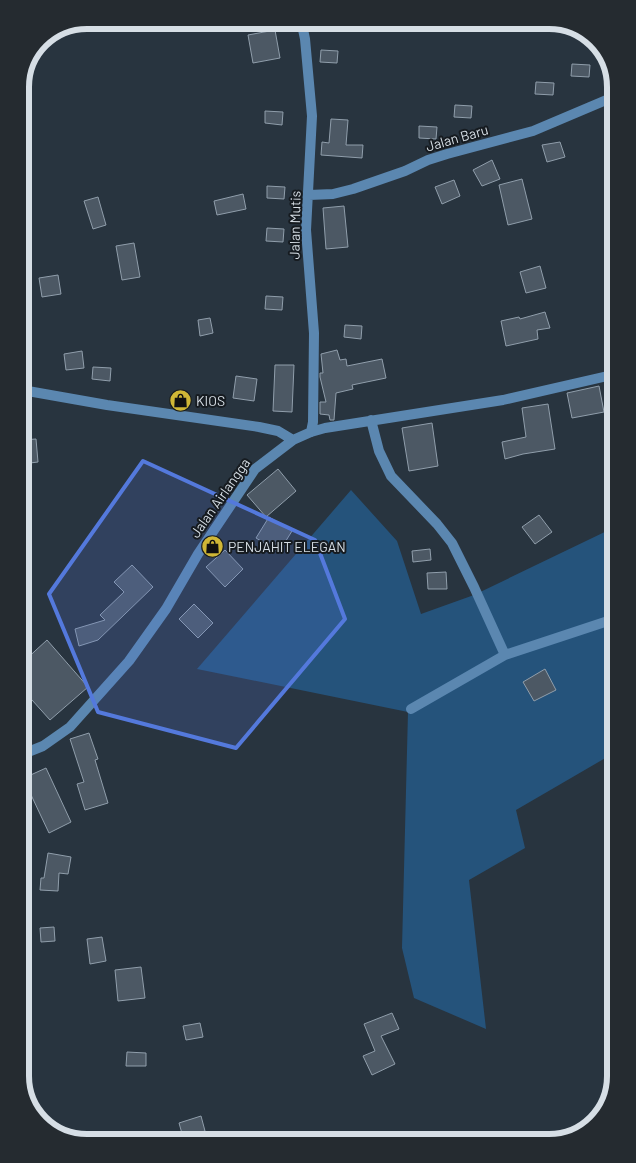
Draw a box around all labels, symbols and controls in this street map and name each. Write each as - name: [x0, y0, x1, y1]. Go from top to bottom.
- street label: Jalan Baru: [424, 120, 490, 155]
- street label: Jalan Mutis: [285, 190, 304, 260]
- shop icon: KIOS: [168, 389, 192, 413]
- place label: KIOS: [196, 392, 225, 409]
- street label: Jalan Airlangga: [186, 455, 253, 541]
- shop icon: PENJAHIT ELEGAN: [200, 535, 224, 559]
- place label: PENJAHIT ELEGAN: [228, 538, 346, 555]

